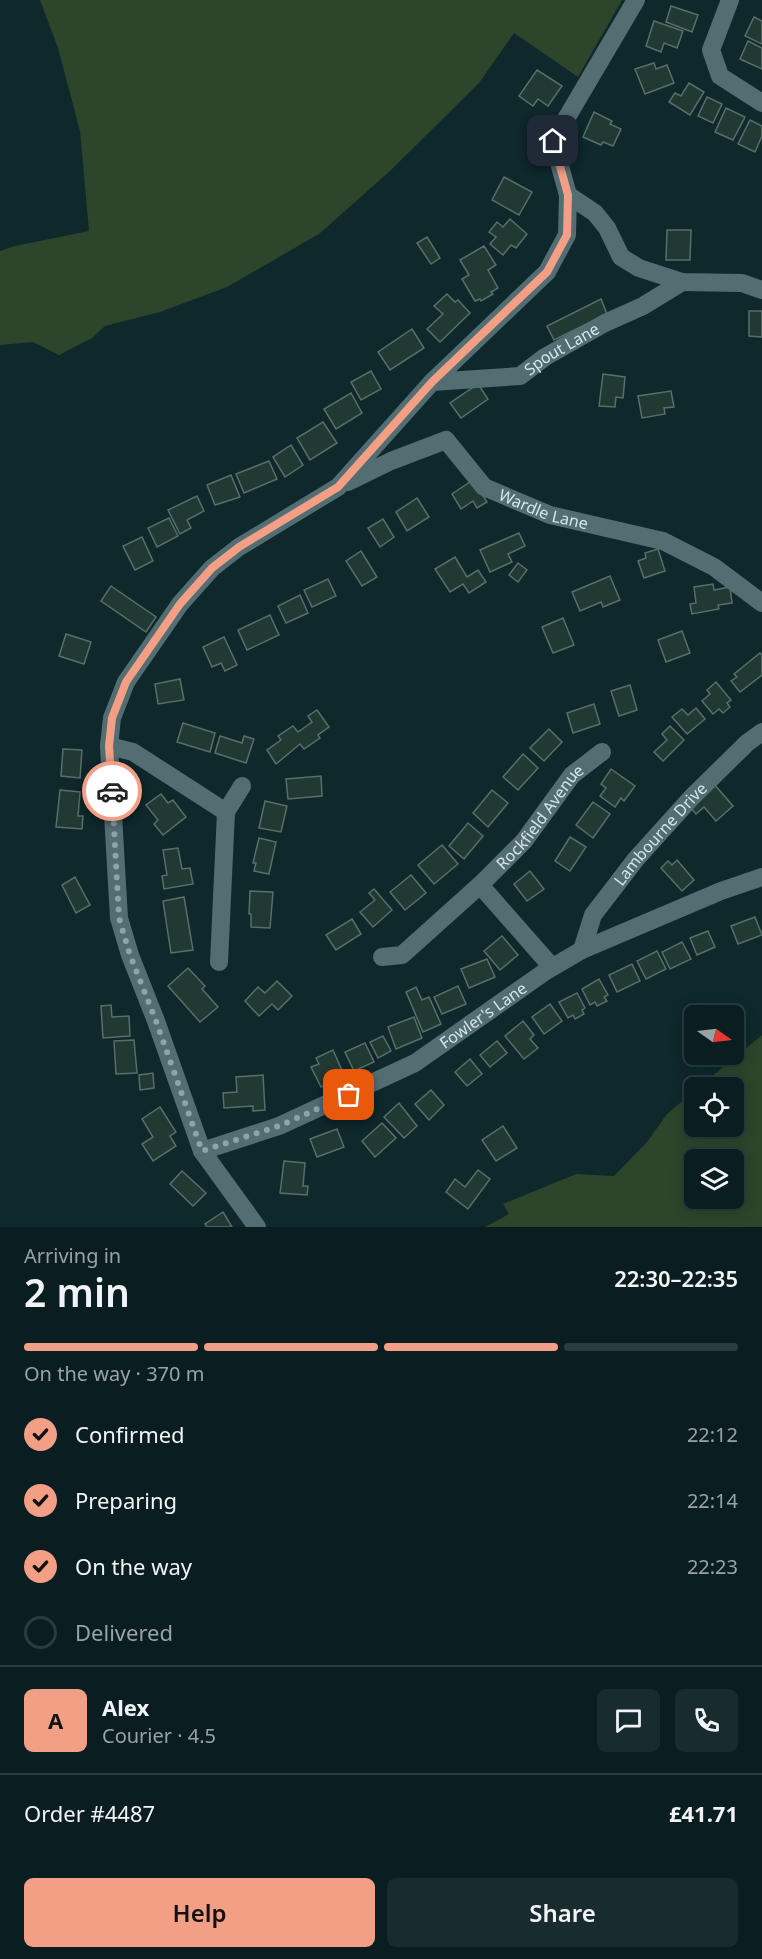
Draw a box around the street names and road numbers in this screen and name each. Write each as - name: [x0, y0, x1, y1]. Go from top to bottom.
- street label: Spout Lane: [519, 318, 603, 380]
- street label: Wardle Lane: [496, 484, 590, 534]
- street label: Rockfield Avenue: [491, 759, 588, 874]
- street label: Lambourne Drive: [608, 777, 712, 890]
- street label: Fowler's Lane: [435, 977, 531, 1054]

